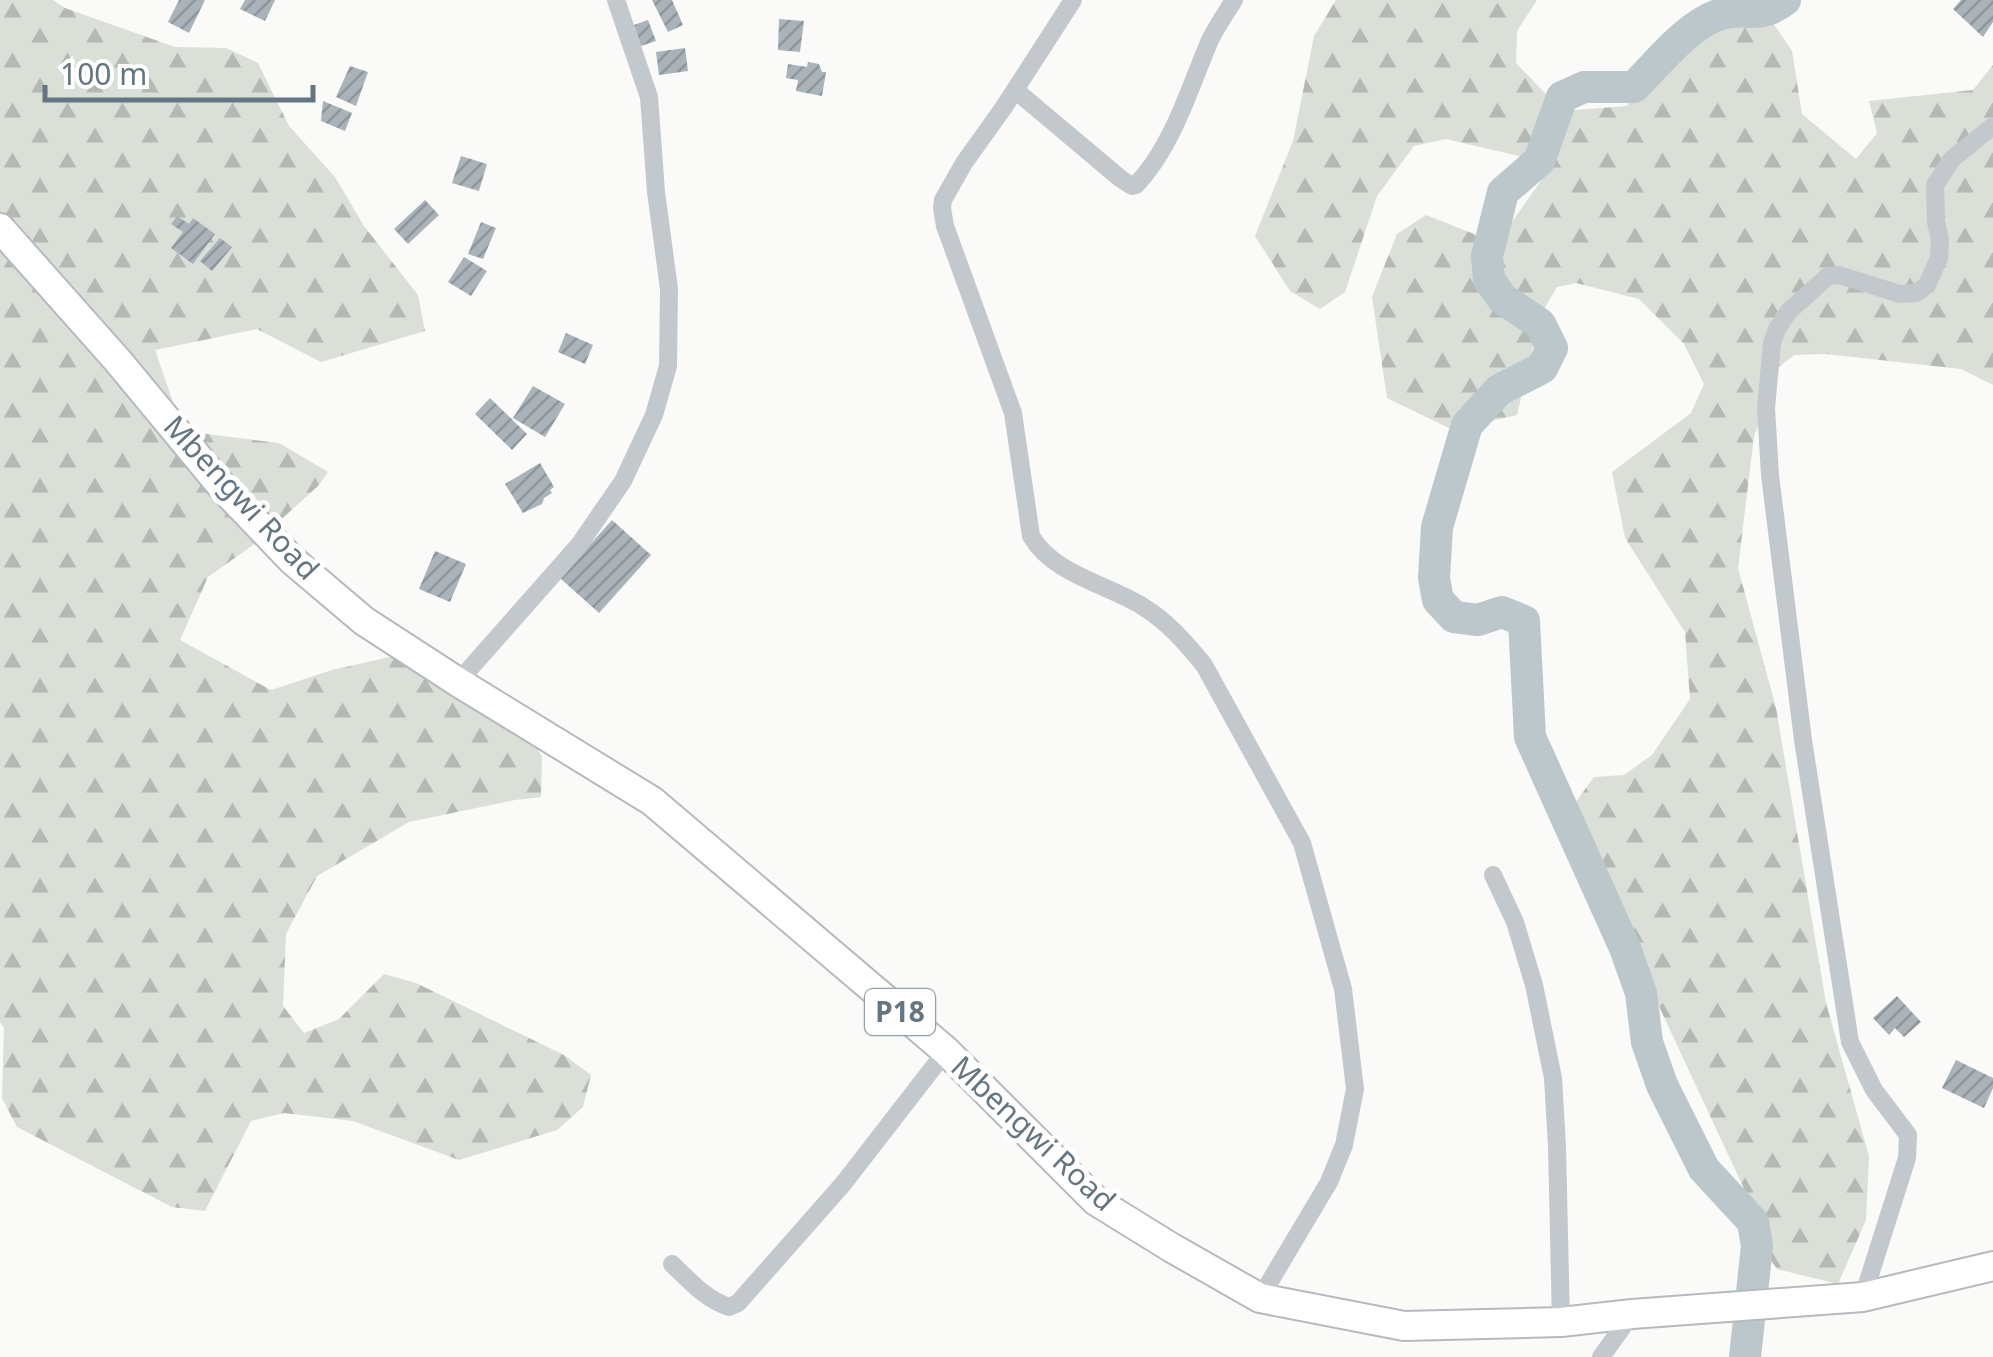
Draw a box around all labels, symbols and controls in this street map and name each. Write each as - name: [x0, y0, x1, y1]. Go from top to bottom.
- scale bar: [45, 40, 312, 102]
- text: 100 m: [60, 53, 147, 94]
- street label: Mbengwi Road: [155, 406, 329, 588]
- road number: P18: [865, 989, 935, 1035]
- street label: Mbengwi Road: [943, 1046, 1125, 1220]

